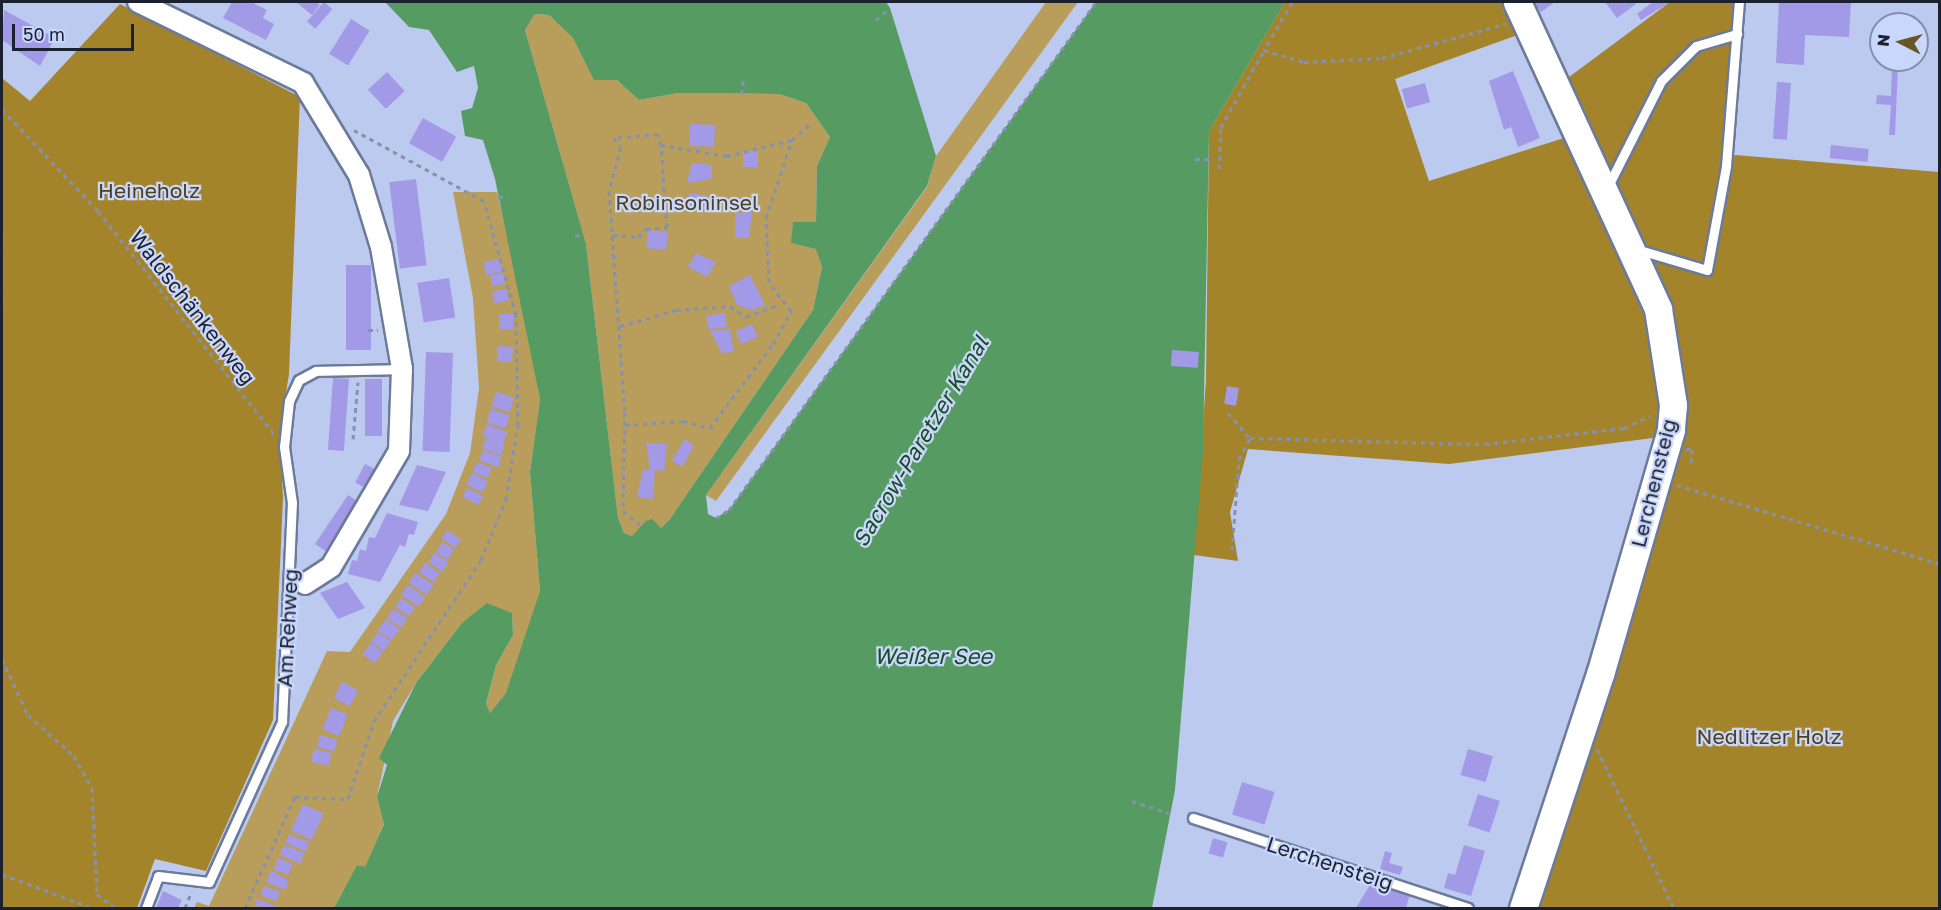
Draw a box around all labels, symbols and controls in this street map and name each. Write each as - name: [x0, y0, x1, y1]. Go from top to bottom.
- scale bar: [15, 12, 136, 50]
- north arrow: [1869, 12, 1929, 72]
- text: 50 m: [23, 23, 65, 45]
- text: N: [1873, 33, 1894, 47]
- park label: Heineholz: [98, 177, 200, 203]
- park label: Robinsoninsel: [615, 189, 759, 215]
- street label: Waldschänkenweg: [125, 225, 261, 389]
- water label: Sacrow-Paretzer Kanal: [847, 331, 993, 551]
- street label: Lerchensteig: [1625, 416, 1681, 550]
- street label: Am Rehweg: [271, 568, 303, 688]
- water label: Weißer See: [874, 643, 992, 669]
- park label: Nedlitzer Holz: [1697, 723, 1841, 749]
- street label: Lerchensteig: [1264, 831, 1396, 895]

